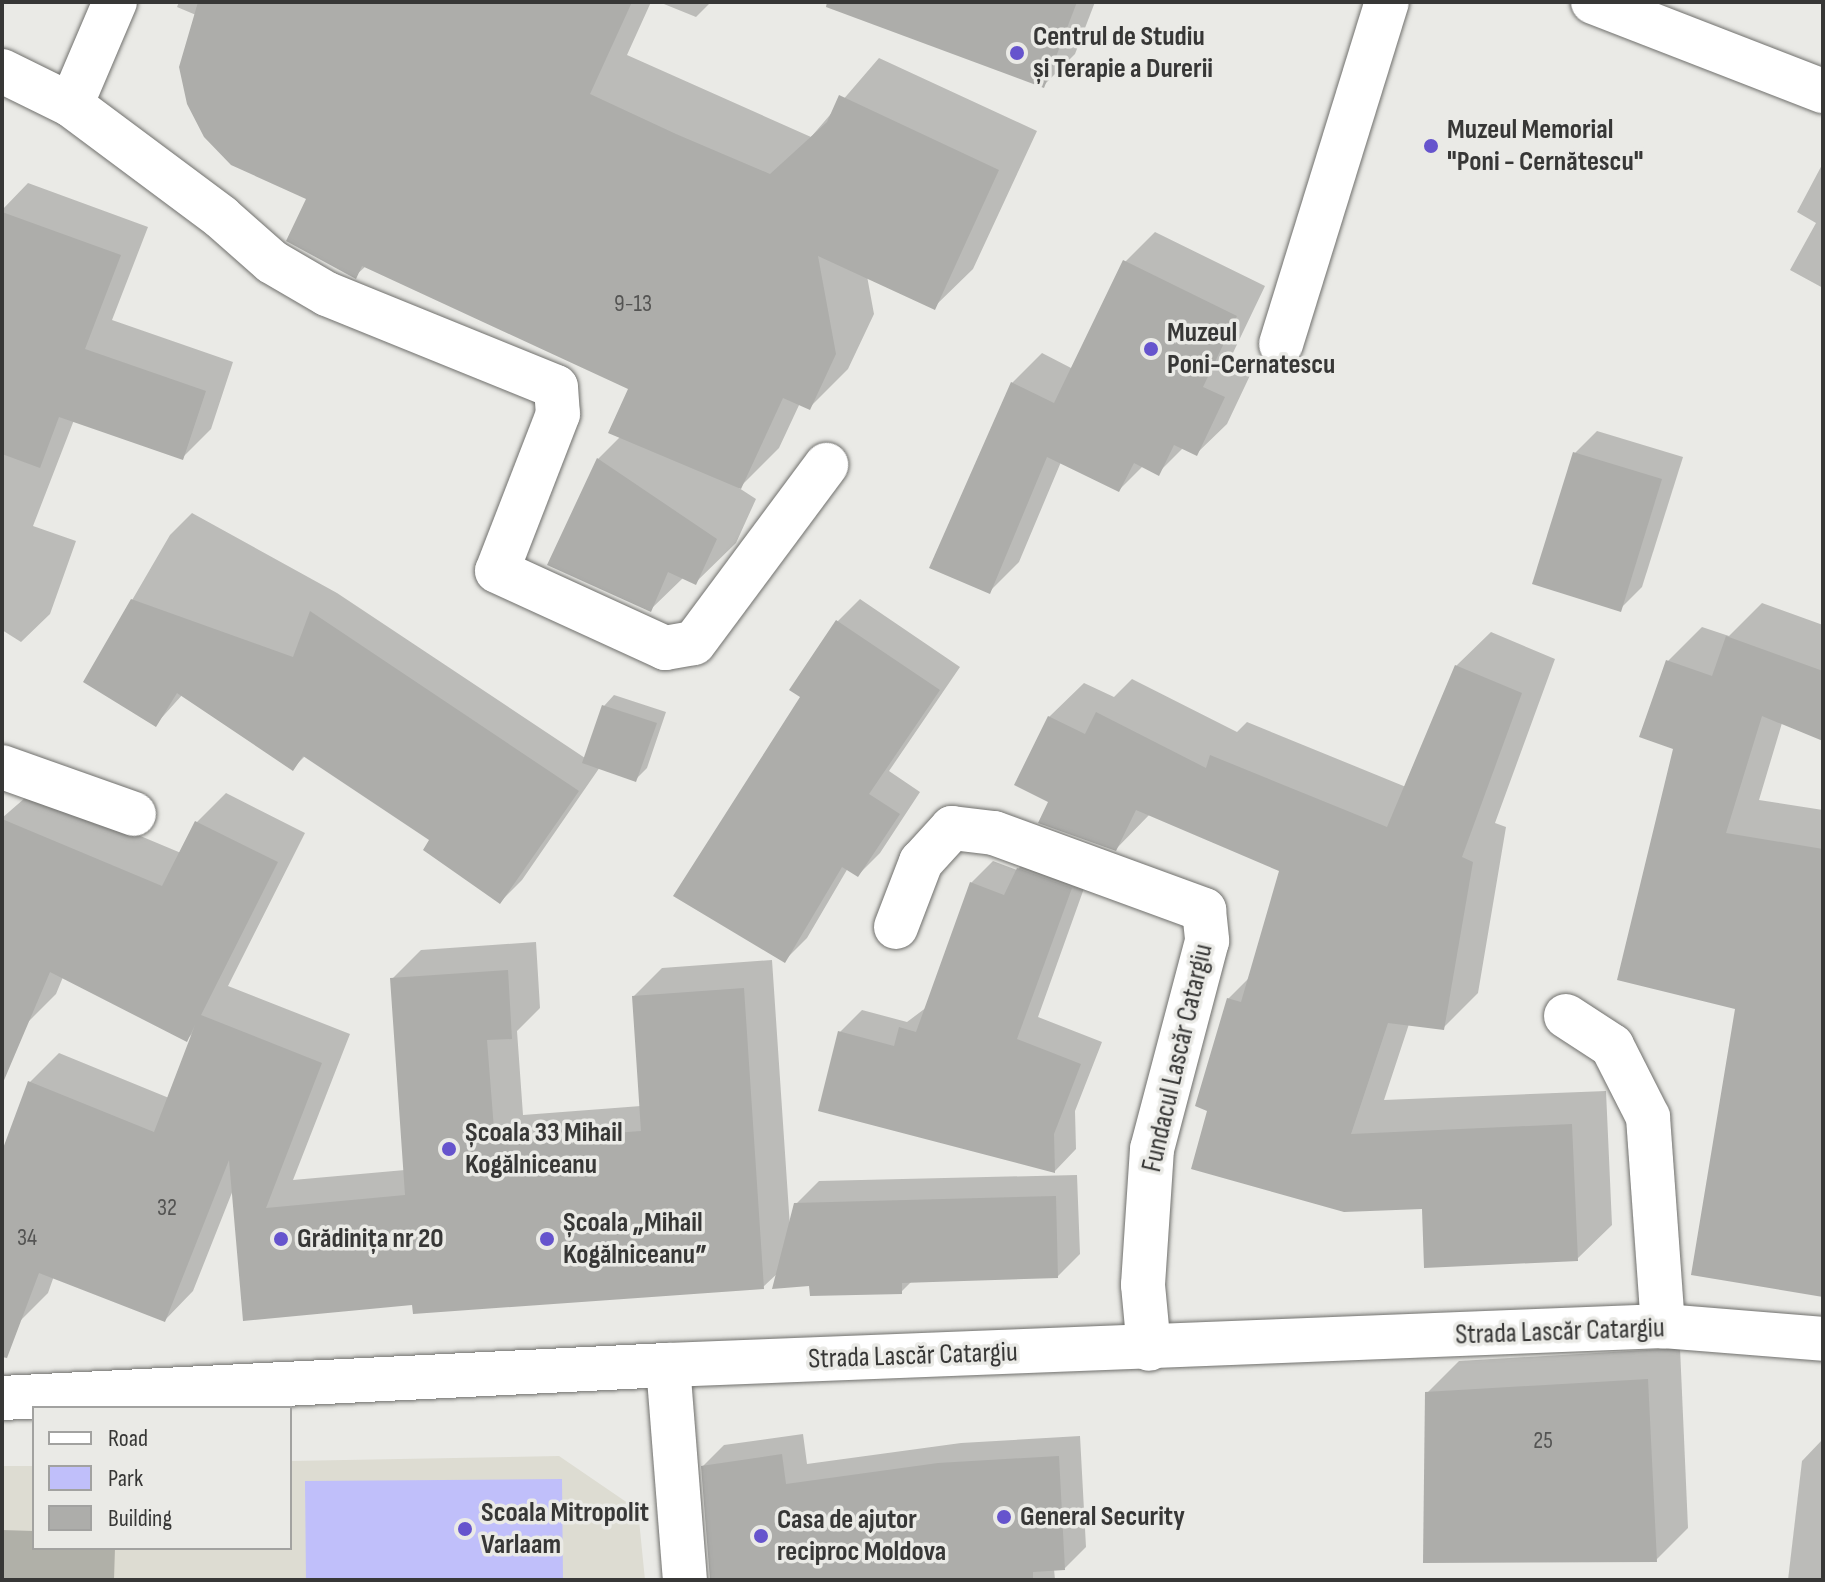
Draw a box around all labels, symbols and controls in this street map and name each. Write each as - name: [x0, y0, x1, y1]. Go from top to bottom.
- place label: Centrul de Studiu și Terapie a Durerii: [1033, 20, 1213, 86]
- marker: Centrul de Studiu și Terapie a Durerii: [1008, 44, 1026, 62]
- place label: Muzeul Memorial "Poni - Cernătescu": [1447, 113, 1643, 179]
- marker: Muzeul Memorial "Poni - Cernătescu": [1422, 137, 1440, 155]
- house number: 9-13: [614, 290, 652, 318]
- place label: Muzeul Poni-Cernatescu: [1167, 316, 1335, 382]
- marker: Muzeul Poni-Cernatescu: [1142, 340, 1160, 358]
- street label: Fundacul Lascăr Catargiu: [1135, 941, 1221, 1175]
- place label: Școala 33 Mihail Kogălniceanu: [465, 1116, 623, 1182]
- marker: Școala 33 Mihail Kogălniceanu: [440, 1140, 458, 1158]
- house number: 32: [157, 1194, 177, 1222]
- place label: Școala „Mihail Kogălniceanu”: [563, 1206, 707, 1272]
- place label: Grădinița nr 20: [297, 1222, 444, 1256]
- house number: 34: [17, 1224, 37, 1252]
- marker: Grădinița nr 20: [272, 1230, 290, 1248]
- marker: Școala „Mihail Kogălniceanu”: [538, 1230, 556, 1248]
- street label: Strada Lascăr Catargiu: [1455, 1312, 1665, 1352]
- street label: Strada Lascăr Catargiu: [808, 1336, 1018, 1376]
- legend: [32, 1406, 292, 1550]
- text: Road: [108, 1424, 148, 1453]
- house number: 25: [1533, 1427, 1553, 1455]
- text: Park: [108, 1464, 143, 1493]
- place label: Scoala Mitropolit Varlaam: [481, 1496, 649, 1562]
- place label: General Security: [1020, 1500, 1185, 1534]
- place label: Casa de ajutor reciproc Moldova: [777, 1503, 946, 1569]
- text: Building: [108, 1504, 172, 1533]
- marker: General Security: [995, 1508, 1013, 1526]
- marker: Scoala Mitropolit Varlaam: [456, 1520, 474, 1538]
- marker: Casa de ajutor reciproc Moldova: [752, 1527, 770, 1545]

